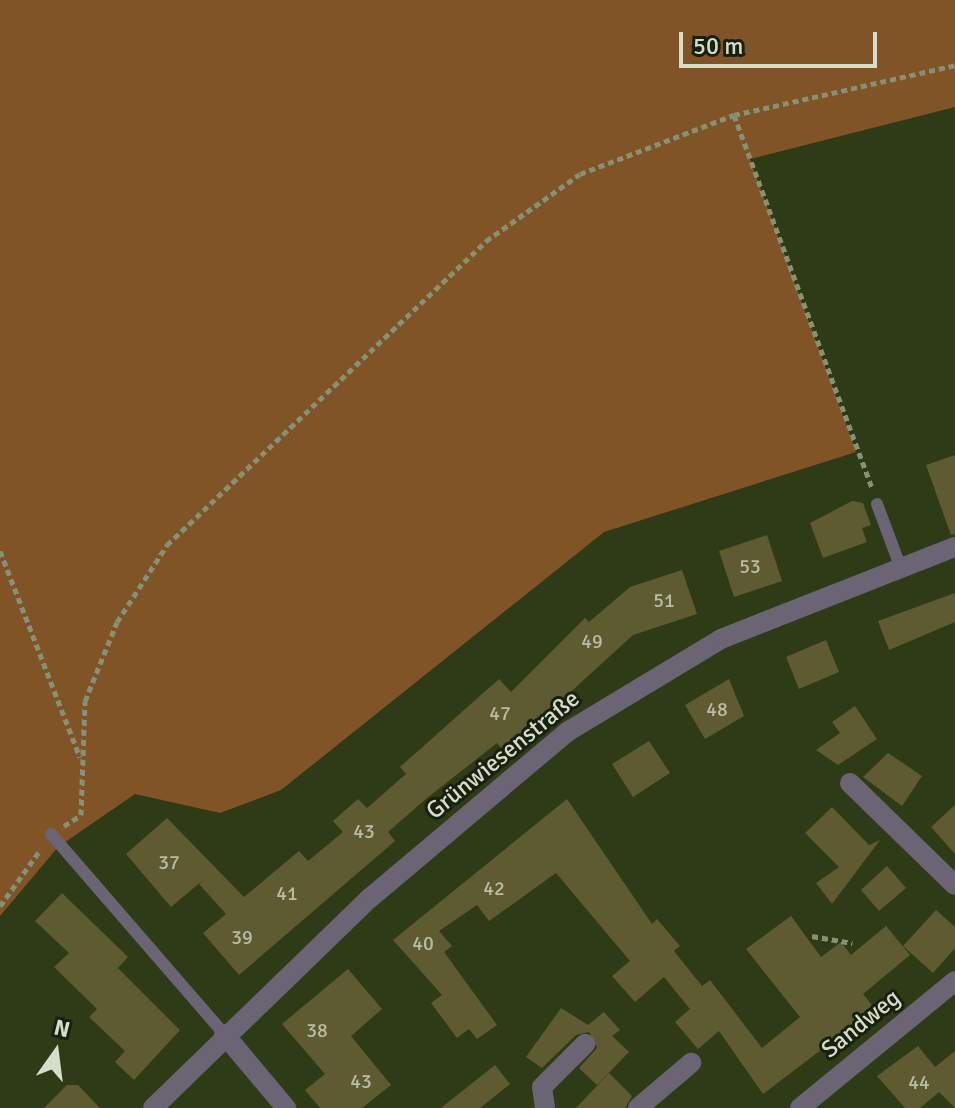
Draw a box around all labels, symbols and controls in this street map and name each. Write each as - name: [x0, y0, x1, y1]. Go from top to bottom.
- scale bar: [683, 16, 881, 66]
- text: 50 m: [693, 31, 743, 61]
- house number: 53: [739, 554, 761, 578]
- house number: 51: [653, 588, 675, 612]
- house number: 49: [581, 629, 603, 653]
- street label: Grünwiesenstraße: [421, 684, 585, 826]
- house number: 48: [706, 697, 728, 721]
- house number: 47: [489, 701, 511, 725]
- house number: 43: [353, 819, 375, 843]
- house number: 37: [158, 850, 180, 874]
- house number: 42: [483, 876, 505, 900]
- house number: 41: [276, 881, 298, 905]
- house number: 39: [231, 925, 253, 949]
- house number: 40: [412, 931, 434, 955]
- street label: Sandweg: [816, 984, 906, 1064]
- north arrow: [16, 1012, 96, 1092]
- text: N: [51, 1013, 73, 1043]
- house number: 38: [306, 1018, 328, 1042]
- house number: 43: [350, 1069, 372, 1093]
- house number: 44: [908, 1070, 930, 1094]

